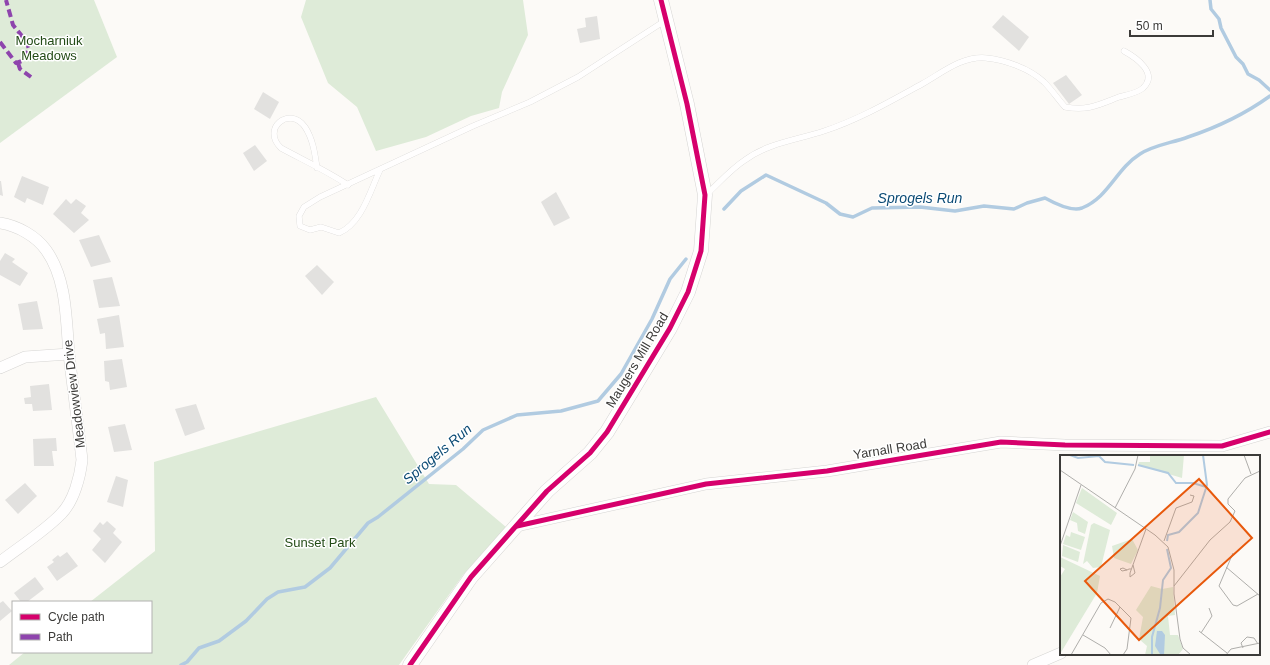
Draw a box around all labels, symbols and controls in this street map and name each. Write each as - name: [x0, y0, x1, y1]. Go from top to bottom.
- scale bar: [1130, 12, 1213, 38]
- text: 50 m: [1136, 19, 1163, 33]
- park label: Mocharniuk Meadows: [15, 33, 83, 63]
- water label: Sprogels Run: [878, 190, 963, 206]
- street label: Maugers Mill Road: [603, 310, 671, 410]
- street label: Meadowview Drive: [60, 339, 88, 449]
- water label: Sprogels Run: [399, 420, 475, 487]
- street label: Yarnall Road: [852, 436, 928, 462]
- inset map: [1060, 455, 1260, 655]
- park label: Sunset Park: [285, 535, 356, 550]
- legend: [12, 601, 152, 653]
- text: Cycle path: [48, 610, 105, 624]
- text: Path: [48, 630, 73, 644]

